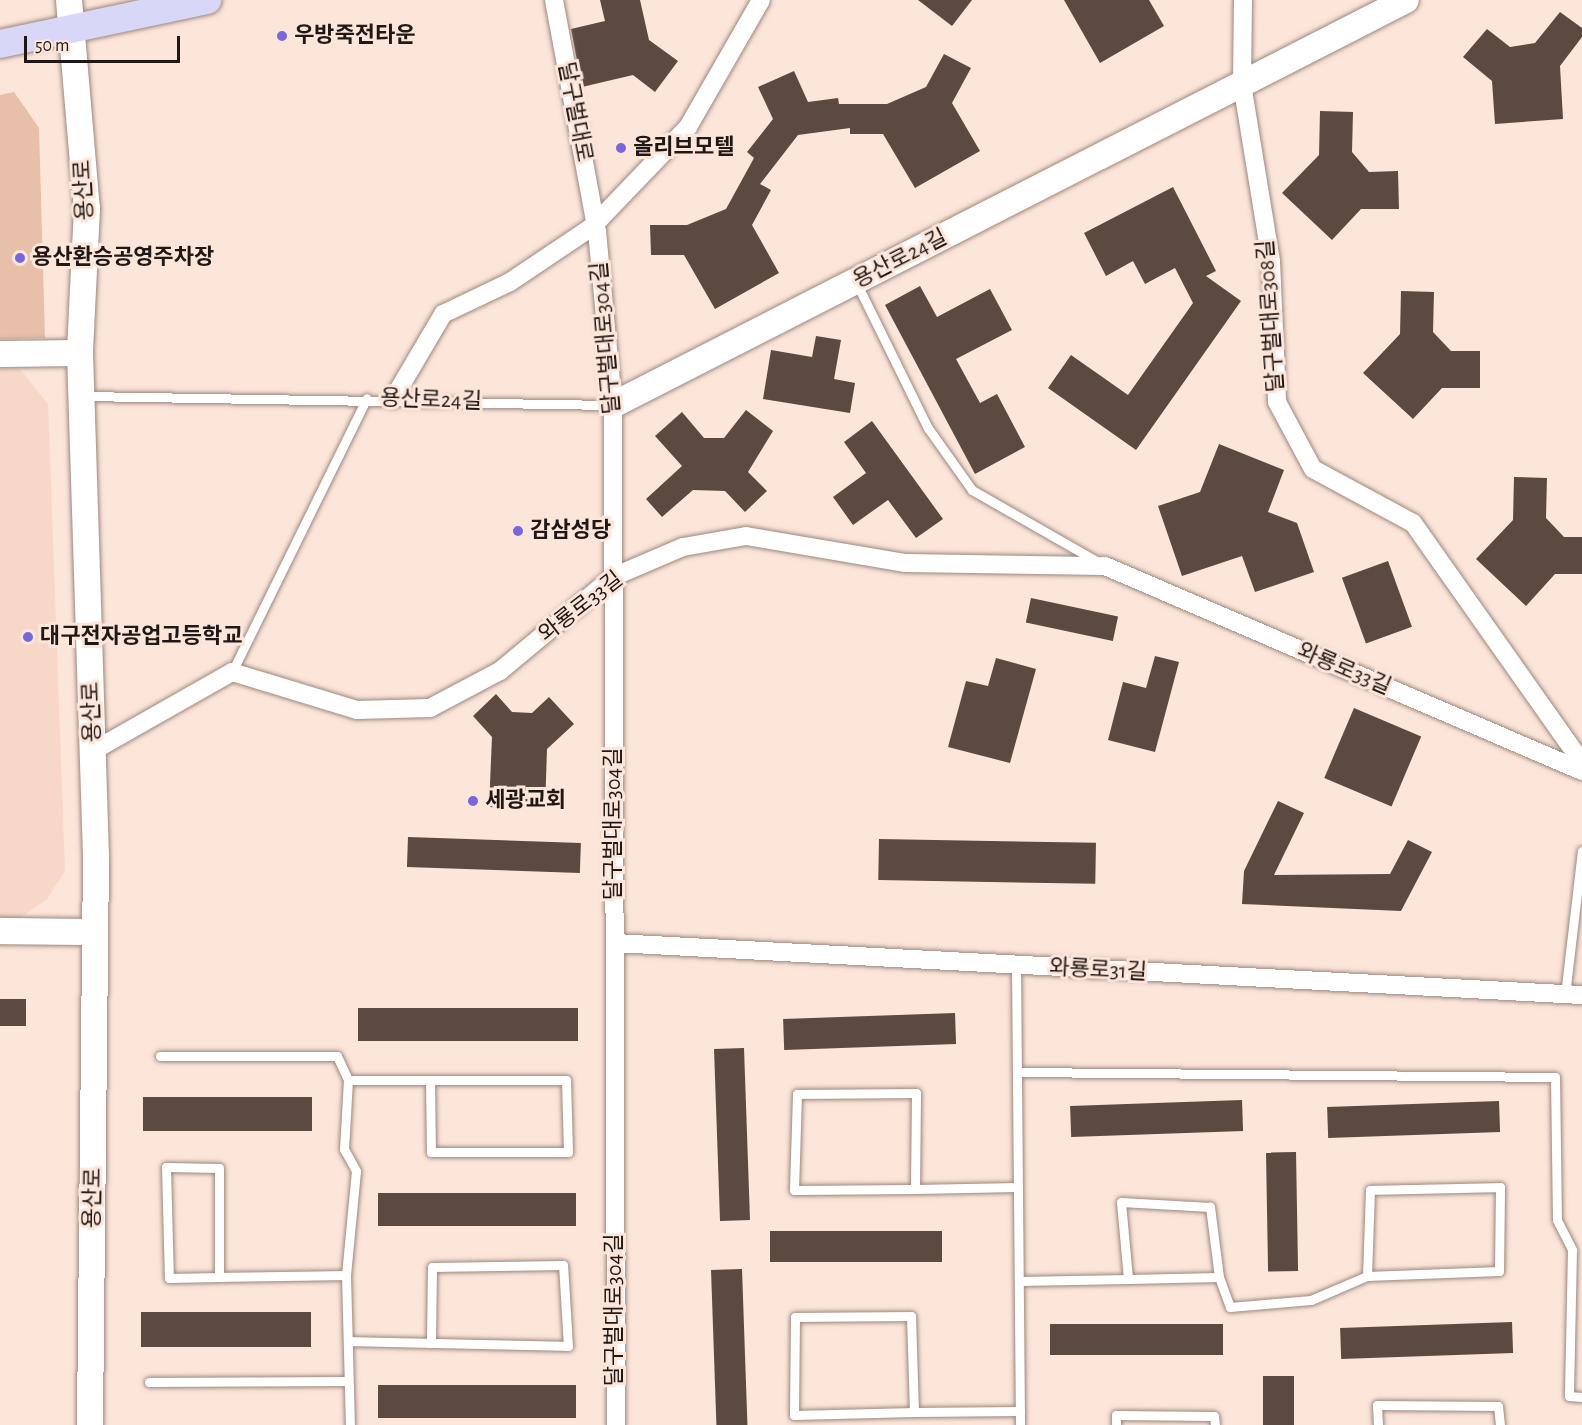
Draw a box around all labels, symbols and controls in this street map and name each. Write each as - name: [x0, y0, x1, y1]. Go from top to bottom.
- place label: 우방죽전타운: [294, 23, 415, 49]
- scale bar: [27, 24, 183, 62]
- marker: 우방죽전타운: [275, 29, 289, 43]
- text: 50 m: [35, 37, 69, 55]
- street label: 달구벌대로: [552, 60, 598, 164]
- place label: 올리브모텔: [633, 135, 734, 161]
- marker: 올리브모텔: [614, 141, 628, 155]
- street label: 용산로: [69, 159, 99, 221]
- street label: 용산로24길: [849, 224, 951, 294]
- street label: 달구벌대로308길: [1253, 239, 1289, 393]
- place label: 용산환승공영주차장: [32, 245, 214, 271]
- marker: 용산환승공영주차장: [13, 251, 27, 265]
- street label: 달구벌대로304길: [586, 261, 626, 415]
- street label: 용산로24길: [380, 385, 482, 415]
- place label: 감삼성당: [530, 518, 611, 544]
- marker: 감삼성당: [511, 524, 525, 538]
- street label: 와룡로33길: [534, 566, 628, 648]
- place label: 대구전자공업고등학교: [40, 624, 242, 650]
- marker: 대구전자공업고등학교: [21, 630, 35, 644]
- street label: 와룡로33길: [1293, 637, 1395, 701]
- street label: 용산로: [78, 681, 106, 743]
- street label: 달구벌대로304길: [601, 748, 627, 900]
- place label: 세광교회: [485, 788, 566, 814]
- marker: 세광교회: [466, 794, 480, 808]
- street label: 와룡로31길: [1049, 954, 1147, 986]
- street label: 용산로: [79, 1167, 107, 1229]
- street label: 달구벌대로304길: [602, 1234, 628, 1386]

